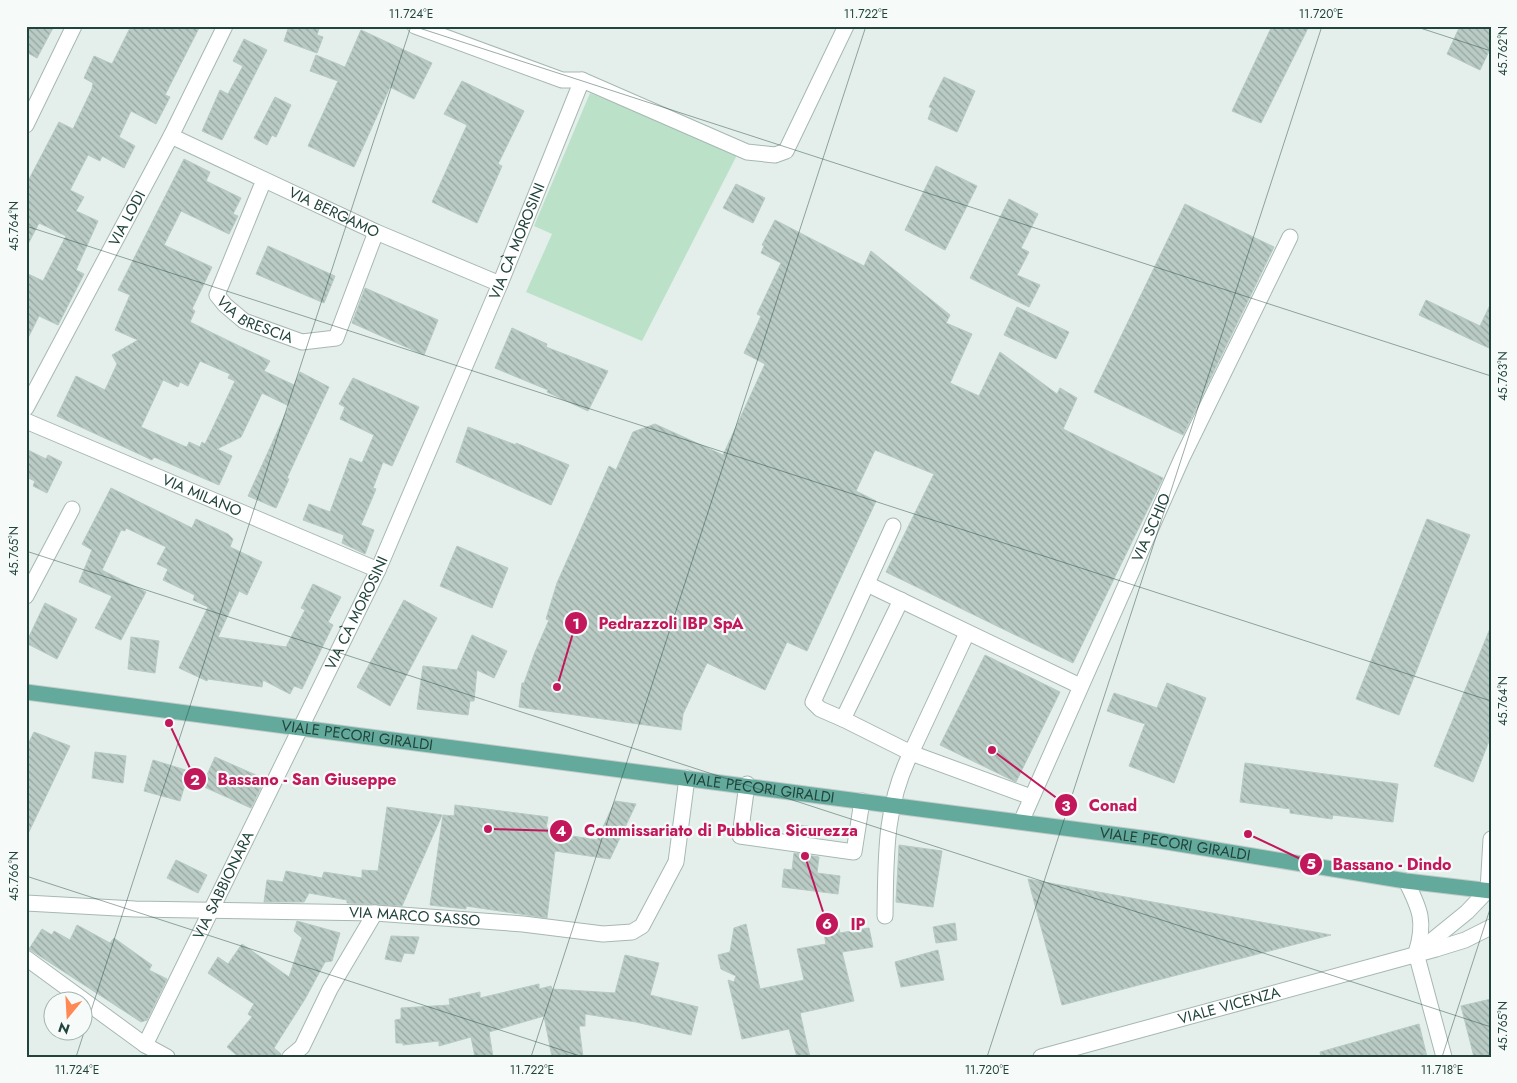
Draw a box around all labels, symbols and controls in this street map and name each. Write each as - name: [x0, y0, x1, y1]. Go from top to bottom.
- text: 11.724°E: [389, 5, 433, 23]
- text: 11.722°E: [844, 5, 888, 23]
- text: 11.720°E: [1299, 5, 1343, 23]
- text: 45.762°N: [1494, 26, 1512, 76]
- street label: VIA CÀ MOROSINI: [484, 180, 550, 303]
- street label: VIA BERGAMO: [285, 182, 383, 243]
- street label: VIA LODI: [103, 187, 151, 250]
- text: 45.764°N: [5, 201, 23, 251]
- street label: VIA BRESCIA: [211, 291, 296, 349]
- text: 45.763°N: [1494, 351, 1512, 401]
- street label: VIA MILANO: [159, 469, 245, 522]
- street label: VIA SCHIO: [1126, 490, 1176, 565]
- text: 45.765°N: [5, 526, 23, 576]
- street label: VIA CÀ MOROSINI: [320, 553, 394, 674]
- callout: Pedrazzoli IBP SpA: [564, 608, 754, 639]
- text: Pedrazzoli IBP SpA: [599, 612, 744, 635]
- text: 1: [572, 613, 580, 635]
- text: 45.764°N: [1494, 676, 1512, 726]
- street label: VIALE PECORI GIRALDI: [280, 715, 434, 756]
- callout: Bassano - San Giuseppe: [182, 764, 406, 795]
- street label: VIALE PECORI GIRALDI: [682, 767, 836, 809]
- text: Bassano - San Giuseppe: [218, 768, 396, 791]
- text: 2: [190, 769, 200, 791]
- callout: Conad: [1054, 790, 1147, 821]
- text: Conad: [1089, 794, 1137, 817]
- text: 3: [1061, 795, 1071, 817]
- callout: Commissariato di Pubblica Sicurezza: [549, 815, 867, 846]
- text: Commissariato di Pubblica Sicurezza: [584, 819, 858, 842]
- text: 4: [556, 820, 566, 842]
- street label: VIALE PECORI GIRALDI: [1098, 822, 1252, 866]
- street label: VIA SABBIONARA: [187, 827, 259, 943]
- callout: Bassano - Dindo: [1298, 848, 1462, 879]
- text: 45.766°N: [5, 851, 23, 901]
- text: 5: [1306, 853, 1316, 875]
- text: Bassano - Dindo: [1333, 853, 1451, 876]
- street label: VIA MARCO SASSO: [349, 902, 481, 932]
- callout: IP: [815, 909, 875, 940]
- text: 6: [822, 913, 832, 935]
- text: IP: [850, 913, 866, 936]
- street label: VIALE VICENZA: [1176, 981, 1283, 1030]
- north arrow: [42, 990, 92, 1040]
- text: 45.765°N: [1494, 1001, 1512, 1051]
- text: N: [56, 1017, 72, 1040]
- text: 11.724°E: [55, 1061, 99, 1079]
- text: 11.722°E: [510, 1061, 554, 1079]
- text: 11.720°E: [965, 1061, 1009, 1079]
- text: 11.718°E: [1421, 1061, 1463, 1079]

